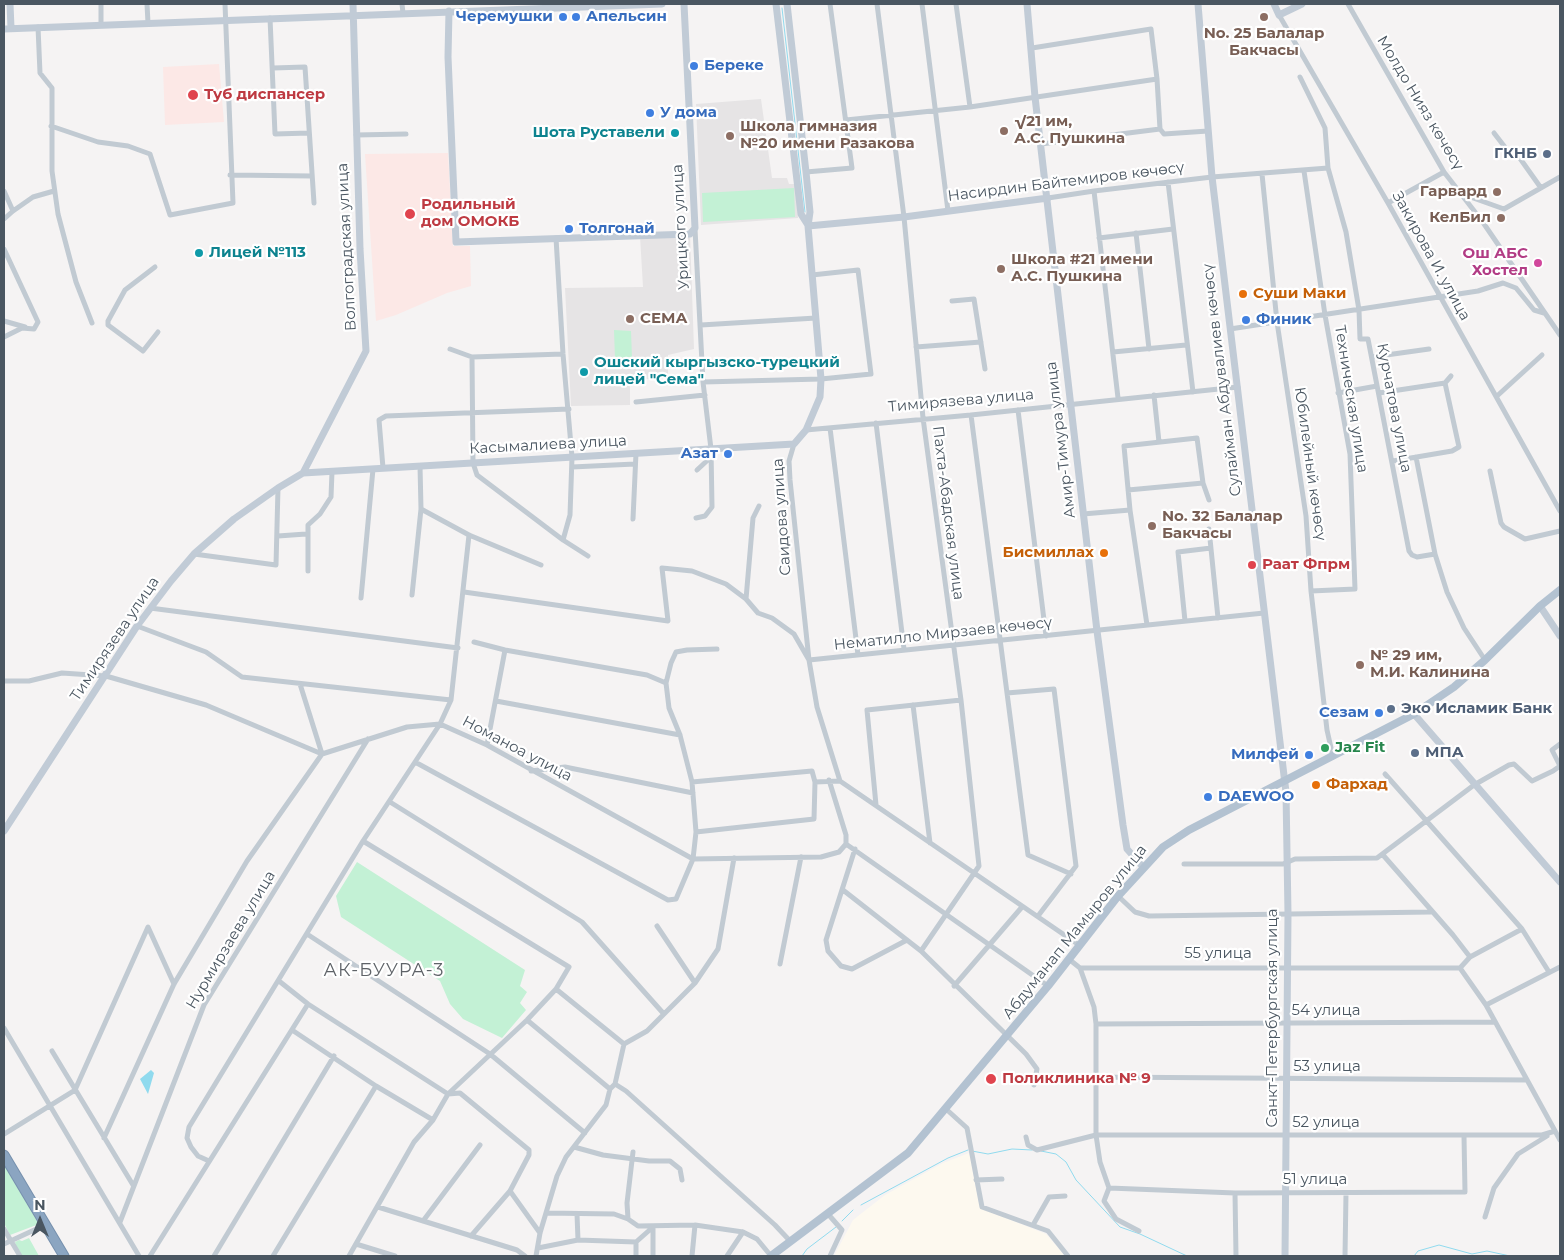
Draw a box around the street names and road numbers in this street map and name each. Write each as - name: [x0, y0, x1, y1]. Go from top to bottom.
- street label: Молдо Нияз көчөсү: [1373, 33, 1467, 173]
- street label: Насирдин Байтемиров көчөсү: [947, 159, 1185, 205]
- street label: Волгоградская улица: [334, 163, 360, 331]
- street label: Урицкого улица: [669, 164, 693, 290]
- street label: Закирова И. улица: [1388, 188, 1474, 324]
- street label: Сулайман Абдувалиев көчөсү: [1199, 263, 1245, 497]
- street label: Техническая улица: [1330, 324, 1372, 474]
- street label: Курчатова улица: [1373, 342, 1415, 474]
- street label: Амир-Тимура улица: [1042, 361, 1080, 519]
- street label: Тимирязева улица: [887, 386, 1035, 416]
- street label: Юбилейный көчөсү: [1290, 386, 1330, 542]
- street label: Пахта-Абадская улица: [928, 425, 968, 601]
- street label: Касымалиева улица: [469, 432, 627, 458]
- street label: Саидова улица: [769, 458, 795, 576]
- street label: Тимирязева улица: [67, 573, 163, 705]
- street label: Нематилло Мирзаев көчөсү: [833, 614, 1053, 654]
- street label: Номаноа улица: [459, 713, 575, 785]
- street label: Абдуманап Мамыров улица: [999, 841, 1151, 1023]
- street label: Нурмирзаева улица: [183, 868, 279, 1012]
- street label: Санкт-Петербургская улица: [1264, 909, 1282, 1127]
- street label: 55 улица: [1184, 945, 1252, 963]
- street label: 54 улица: [1291, 1002, 1361, 1020]
- street label: 53 улица: [1293, 1058, 1361, 1076]
- street label: 52 улица: [1292, 1114, 1360, 1132]
- street label: 51 улица: [1283, 1171, 1347, 1189]

